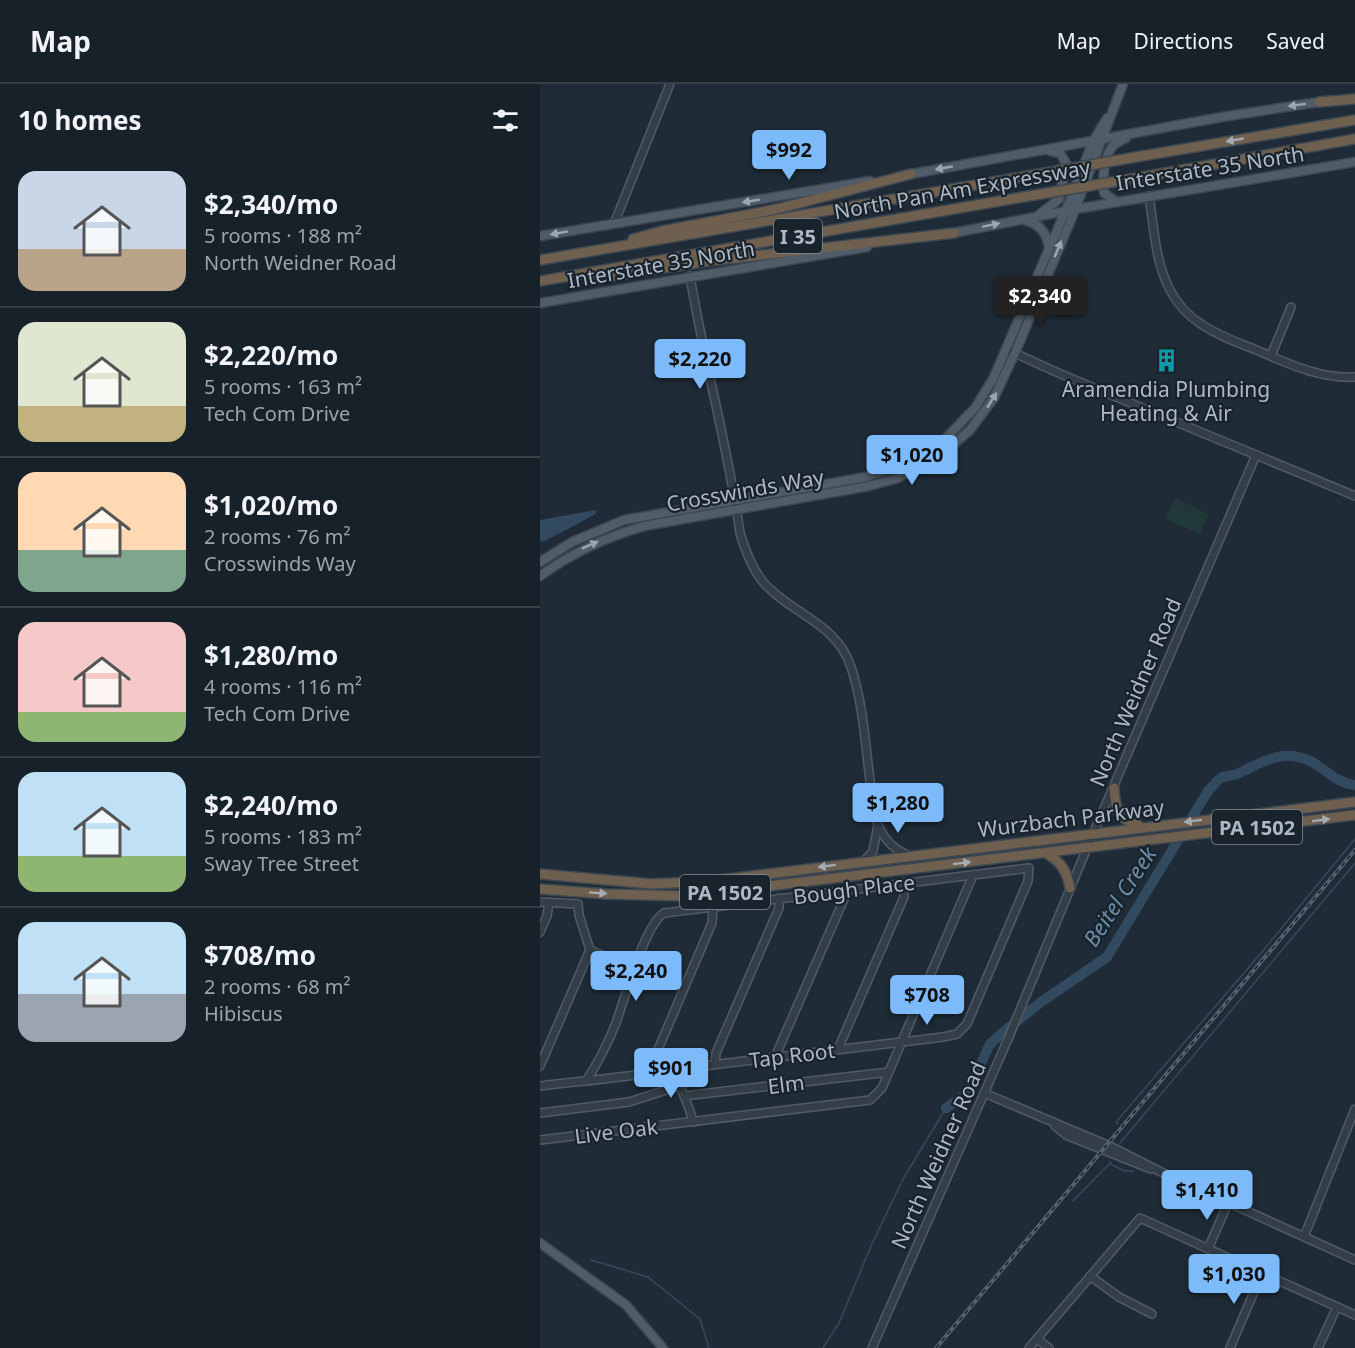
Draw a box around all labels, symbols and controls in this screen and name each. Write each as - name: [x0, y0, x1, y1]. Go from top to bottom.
- text: Map: [30, 22, 91, 60]
- text: Map: [1057, 27, 1101, 55]
- text: Directions: [1134, 27, 1233, 55]
- text: Saved: [1266, 27, 1325, 55]
- one-way arrow: [1288, 100, 1307, 110]
- text: 10 homes: [18, 102, 142, 138]
- icon: filters: [489, 104, 522, 137]
- pin: $992: [753, 130, 825, 181]
- text: $992: [766, 136, 812, 163]
- one-way arrow: [1226, 136, 1245, 145]
- street label: Interstate 35 North: [1114, 139, 1306, 197]
- street label: North Pan Am Expressway: [832, 153, 1093, 225]
- one-way arrow: [934, 164, 953, 173]
- text: $2,340/mo: [204, 186, 338, 222]
- icon: home: [66, 195, 138, 267]
- one-way arrow: [742, 196, 761, 205]
- road number: I 35: [774, 219, 822, 253]
- one-way arrow: [981, 220, 1000, 229]
- text: 5 rooms · 188 m²: [204, 222, 362, 249]
- one-way arrow: [549, 229, 568, 238]
- street label: Interstate 35 North: [565, 234, 757, 294]
- one-way arrow: [1054, 241, 1063, 258]
- text: North Weidner Road: [204, 249, 396, 276]
- pin: $2,340: [991, 276, 1089, 327]
- text: $2,340: [1009, 282, 1071, 309]
- text: $2,220/mo: [204, 337, 338, 373]
- pin: $2,220: [651, 339, 749, 390]
- text: $2,220: [669, 345, 731, 372]
- icon: home: [66, 346, 138, 418]
- building icon: Aramendia Plumbing Heating & Air: [1153, 348, 1179, 374]
- text: 5 rooms · 163 m²: [204, 373, 362, 400]
- place label: Aramendia Plumbing Heating & Air: [1062, 375, 1270, 427]
- one-way arrow: [987, 392, 998, 408]
- text: Tech Com Drive: [204, 400, 350, 427]
- pin: $1,020: [863, 435, 961, 486]
- text: $1,020: [881, 441, 943, 468]
- street label: Crosswinds Way: [664, 462, 826, 518]
- text: $1,020/mo: [204, 487, 338, 523]
- icon: home: [66, 496, 138, 568]
- text: 2 rooms · 76 m²: [204, 523, 351, 550]
- one-way arrow: [581, 541, 598, 550]
- text: Crosswinds Way: [204, 550, 356, 577]
- street label: North Weidner Road: [1083, 594, 1187, 790]
- text: $1,280/mo: [204, 637, 338, 673]
- icon: home: [66, 646, 138, 718]
- text: 4 rooms · 116 m²: [204, 673, 362, 700]
- text: Tech Com Drive: [204, 700, 350, 727]
- pin: $1,280: [849, 783, 947, 834]
- text: $2,240/mo: [204, 787, 338, 823]
- text: $1,280: [867, 789, 929, 816]
- street label: Wurzbach Parkway: [976, 793, 1166, 843]
- icon: home: [66, 796, 138, 868]
- road number: PA 1502: [1212, 810, 1302, 844]
- one-way arrow: [1311, 815, 1330, 824]
- one-way arrow: [1183, 816, 1202, 826]
- text: 5 rooms · 183 m²: [204, 823, 362, 850]
- water label: Beitel Creek: [1075, 839, 1163, 952]
- text: Sway Tree Street: [204, 850, 359, 877]
- one-way arrow: [953, 859, 972, 868]
- one-way arrow: [818, 861, 837, 870]
- street label: Bough Place: [791, 868, 917, 910]
- road number: PA 1502: [680, 875, 770, 909]
- one-way arrow: [589, 889, 608, 898]
- text: $708/mo: [204, 937, 316, 973]
- icon: home: [66, 946, 138, 1018]
- pin: $2,240: [587, 951, 685, 1002]
- text: $2,240: [605, 957, 667, 984]
- text: 2 rooms · 68 m²: [204, 973, 351, 1000]
- pin: $708: [891, 975, 963, 1026]
- text: $708: [904, 981, 950, 1008]
- text: Hibiscus: [204, 1000, 283, 1027]
- street label: Tap Root: [748, 1036, 837, 1074]
- pin: $901: [635, 1048, 707, 1099]
- text: $901: [648, 1054, 694, 1081]
- street label: North Weidner Road: [884, 1057, 992, 1253]
- street label: Elm: [766, 1068, 806, 1100]
- street label: Live Oak: [573, 1112, 660, 1150]
- pin: $1,410: [1158, 1170, 1256, 1221]
- text: $1,410: [1176, 1176, 1238, 1203]
- pin: $1,030: [1185, 1254, 1283, 1305]
- text: $1,030: [1203, 1260, 1265, 1287]

